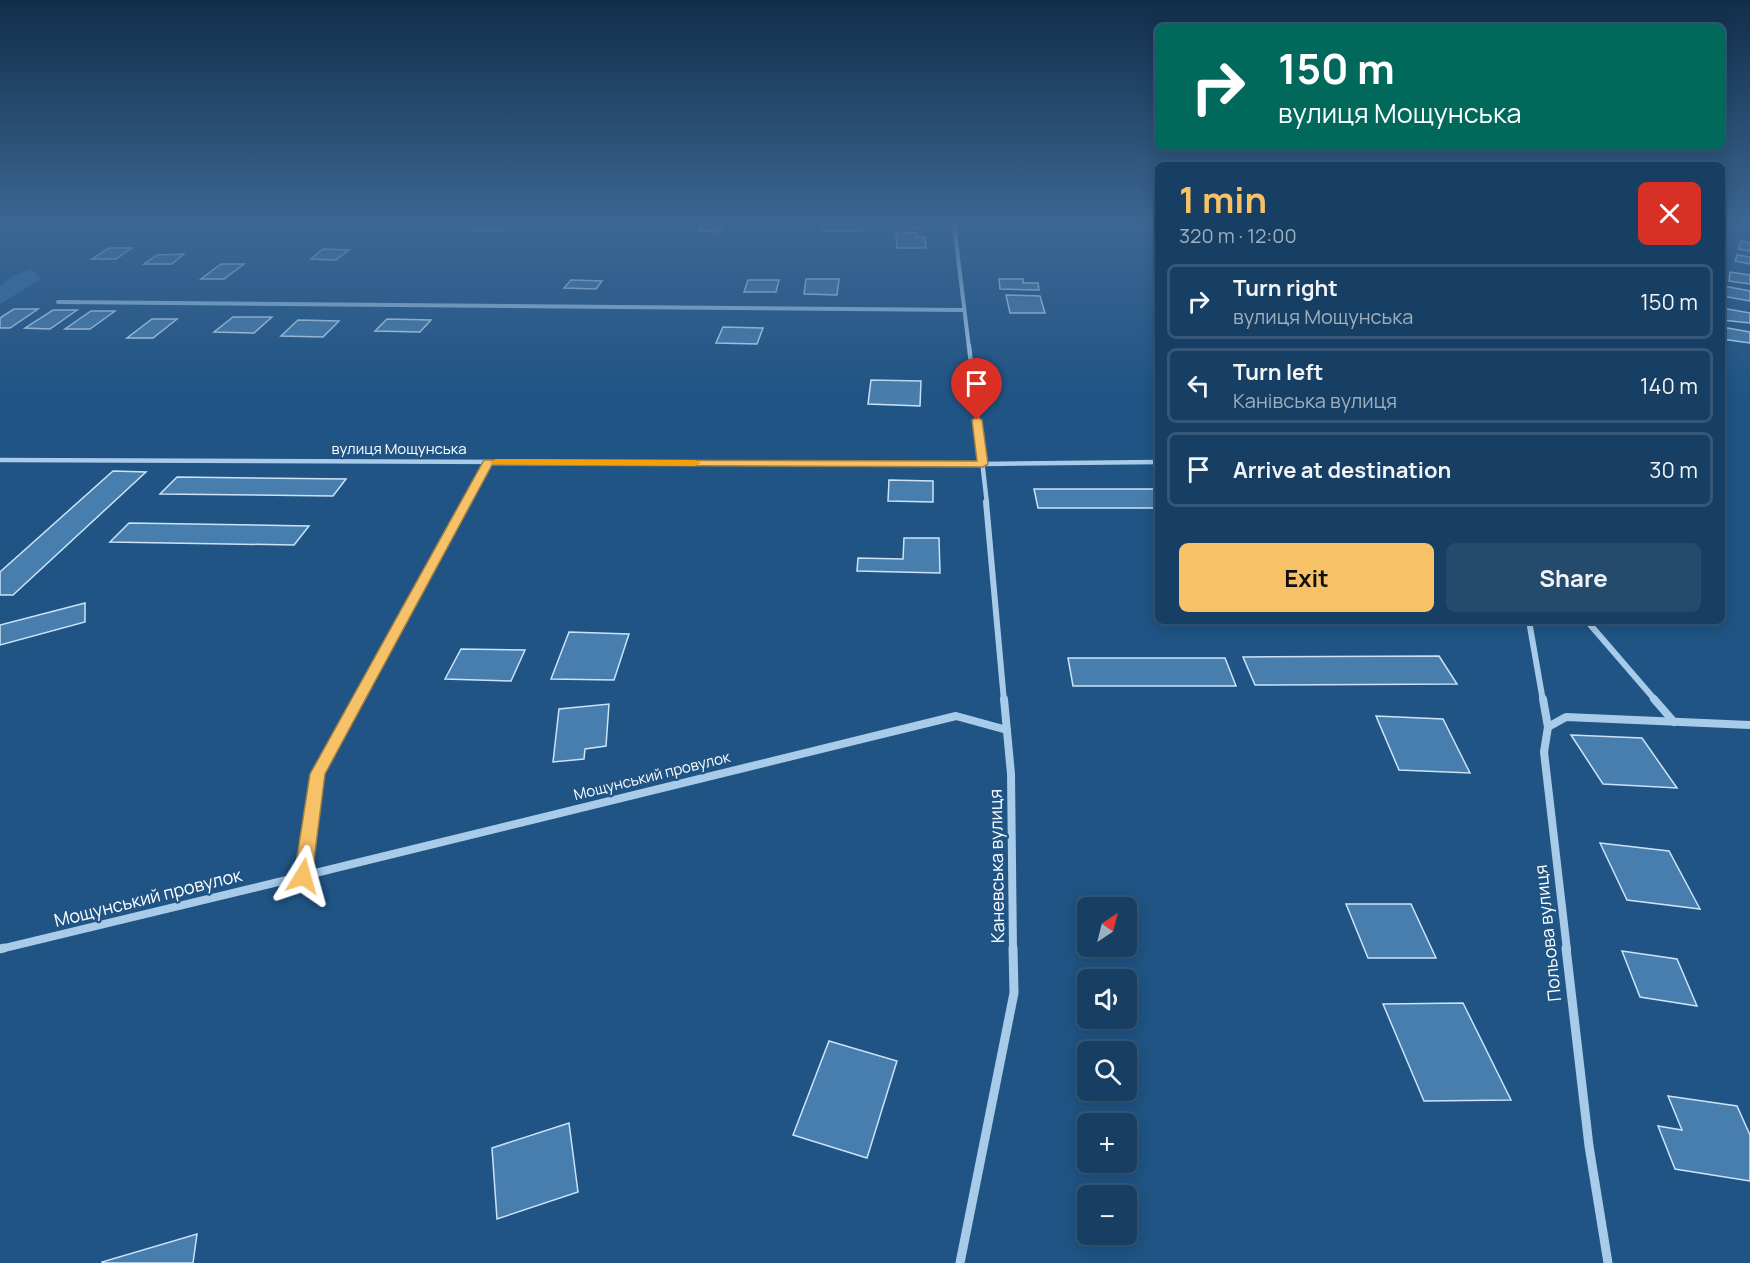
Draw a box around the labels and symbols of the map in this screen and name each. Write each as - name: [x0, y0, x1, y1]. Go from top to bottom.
- pin: [951, 358, 1002, 420]
- street label: вулиця Мощунська: [331, 438, 467, 459]
- street label: Мощунський провулок: [571, 746, 733, 805]
- street label: Каневська вулиця: [983, 789, 1009, 943]
- position arrow: [271, 844, 335, 908]
- street label: Мощунський провулок: [51, 862, 245, 932]
- street label: Польова вулиця: [1528, 864, 1566, 1003]
- north arrow: [1077, 897, 1137, 957]

